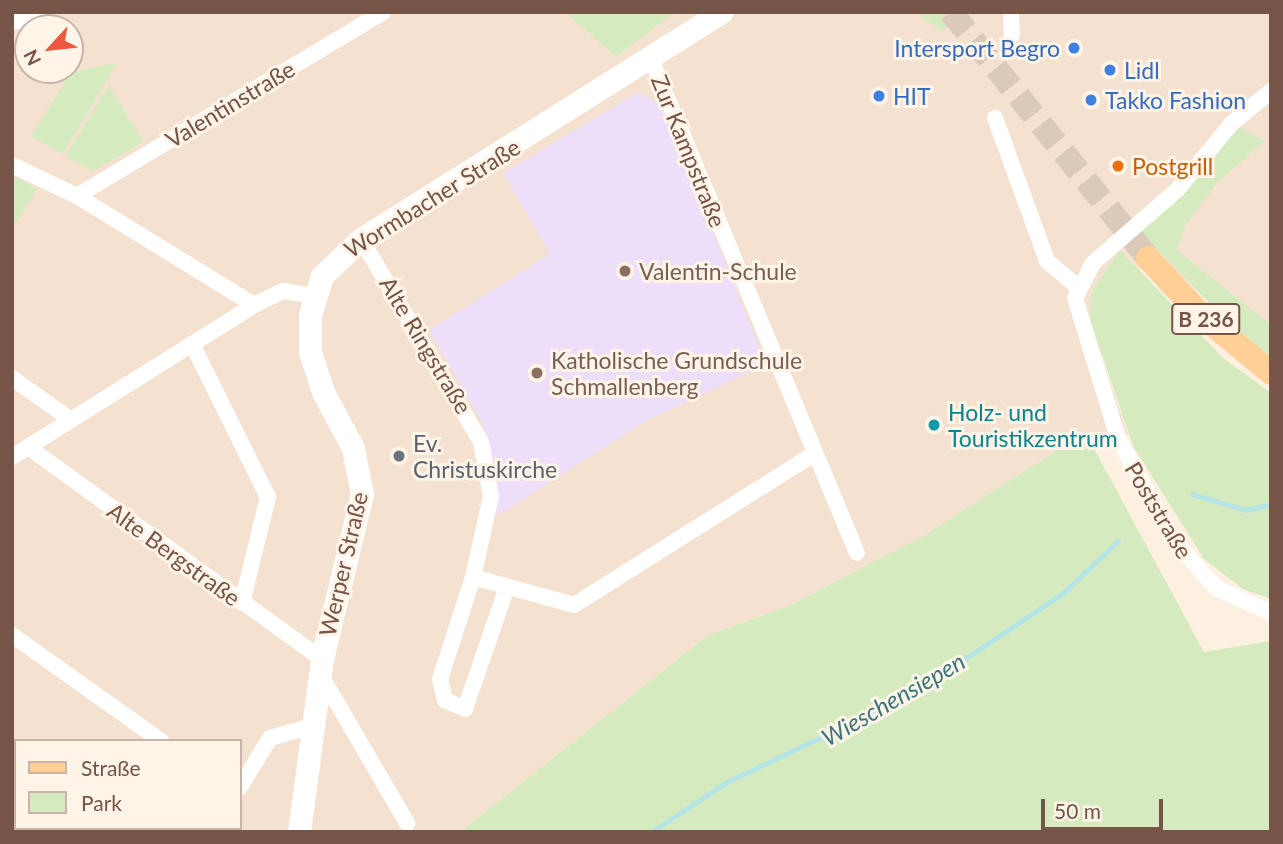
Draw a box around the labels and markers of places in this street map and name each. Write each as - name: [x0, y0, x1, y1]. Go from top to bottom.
- place label: Intersport Begro: [894, 34, 1060, 62]
- marker: Intersport Begro: [1066, 40, 1082, 56]
- place label: Lidl: [1124, 56, 1160, 84]
- marker: Lidl: [1102, 62, 1118, 78]
- place label: HIT: [893, 82, 931, 110]
- place label: Takko Fashion: [1105, 86, 1246, 114]
- marker: HIT: [871, 88, 887, 104]
- marker: Takko Fashion: [1083, 92, 1099, 108]
- place label: Postgrill: [1132, 152, 1213, 180]
- marker: Postgrill: [1110, 158, 1126, 174]
- place label: Valentin-Schule: [639, 257, 797, 285]
- marker: Valentin-Schule: [617, 263, 633, 279]
- place label: Katholische Grundschule Schmallenberg: [551, 346, 802, 400]
- marker: Katholische Grundschule Schmallenberg: [529, 365, 545, 381]
- place label: Holz- und Touristikzentrum: [948, 398, 1118, 452]
- marker: Holz- und Touristikzentrum: [926, 417, 942, 433]
- place label: Ev. Christuskirche: [413, 429, 557, 483]
- marker: Ev. Christuskirche: [391, 448, 407, 464]

